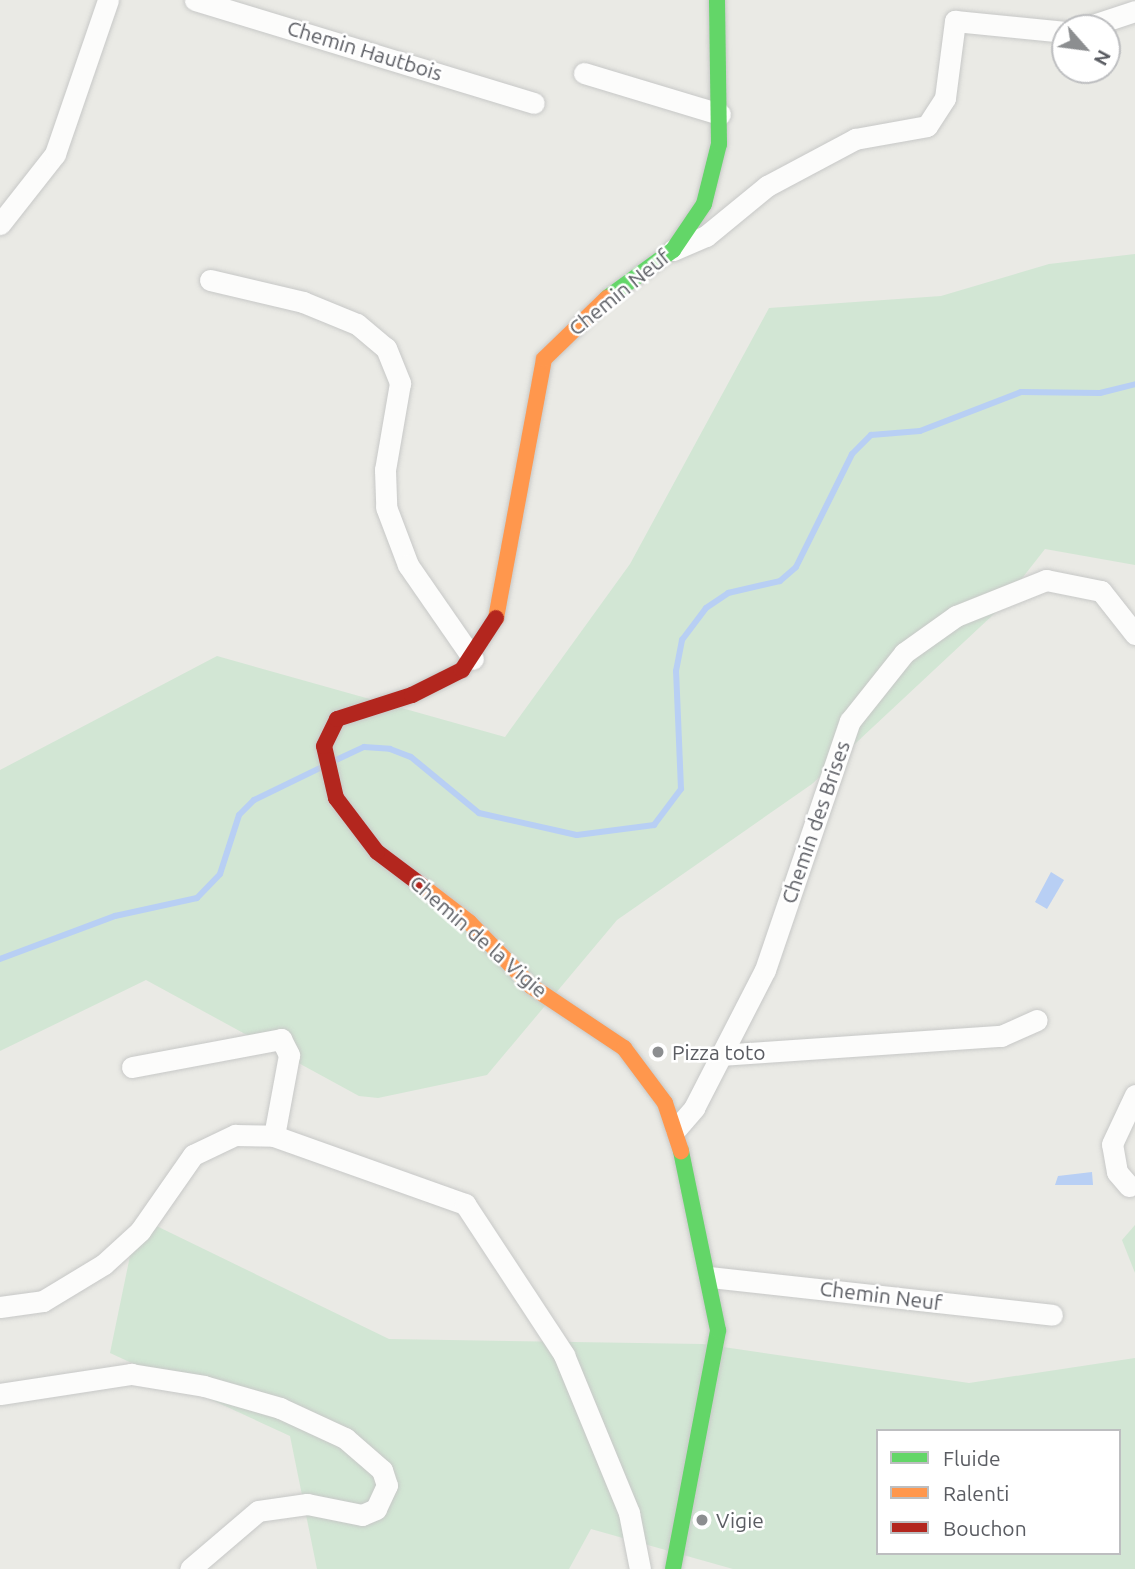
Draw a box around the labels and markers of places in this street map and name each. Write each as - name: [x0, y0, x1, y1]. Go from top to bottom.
- place label: Pizza toto: [672, 1039, 766, 1065]
- marker: Pizza toto: [650, 1044, 666, 1060]
- place label: Vigie: [716, 1507, 764, 1533]
- marker: Vigie: [694, 1512, 710, 1528]

